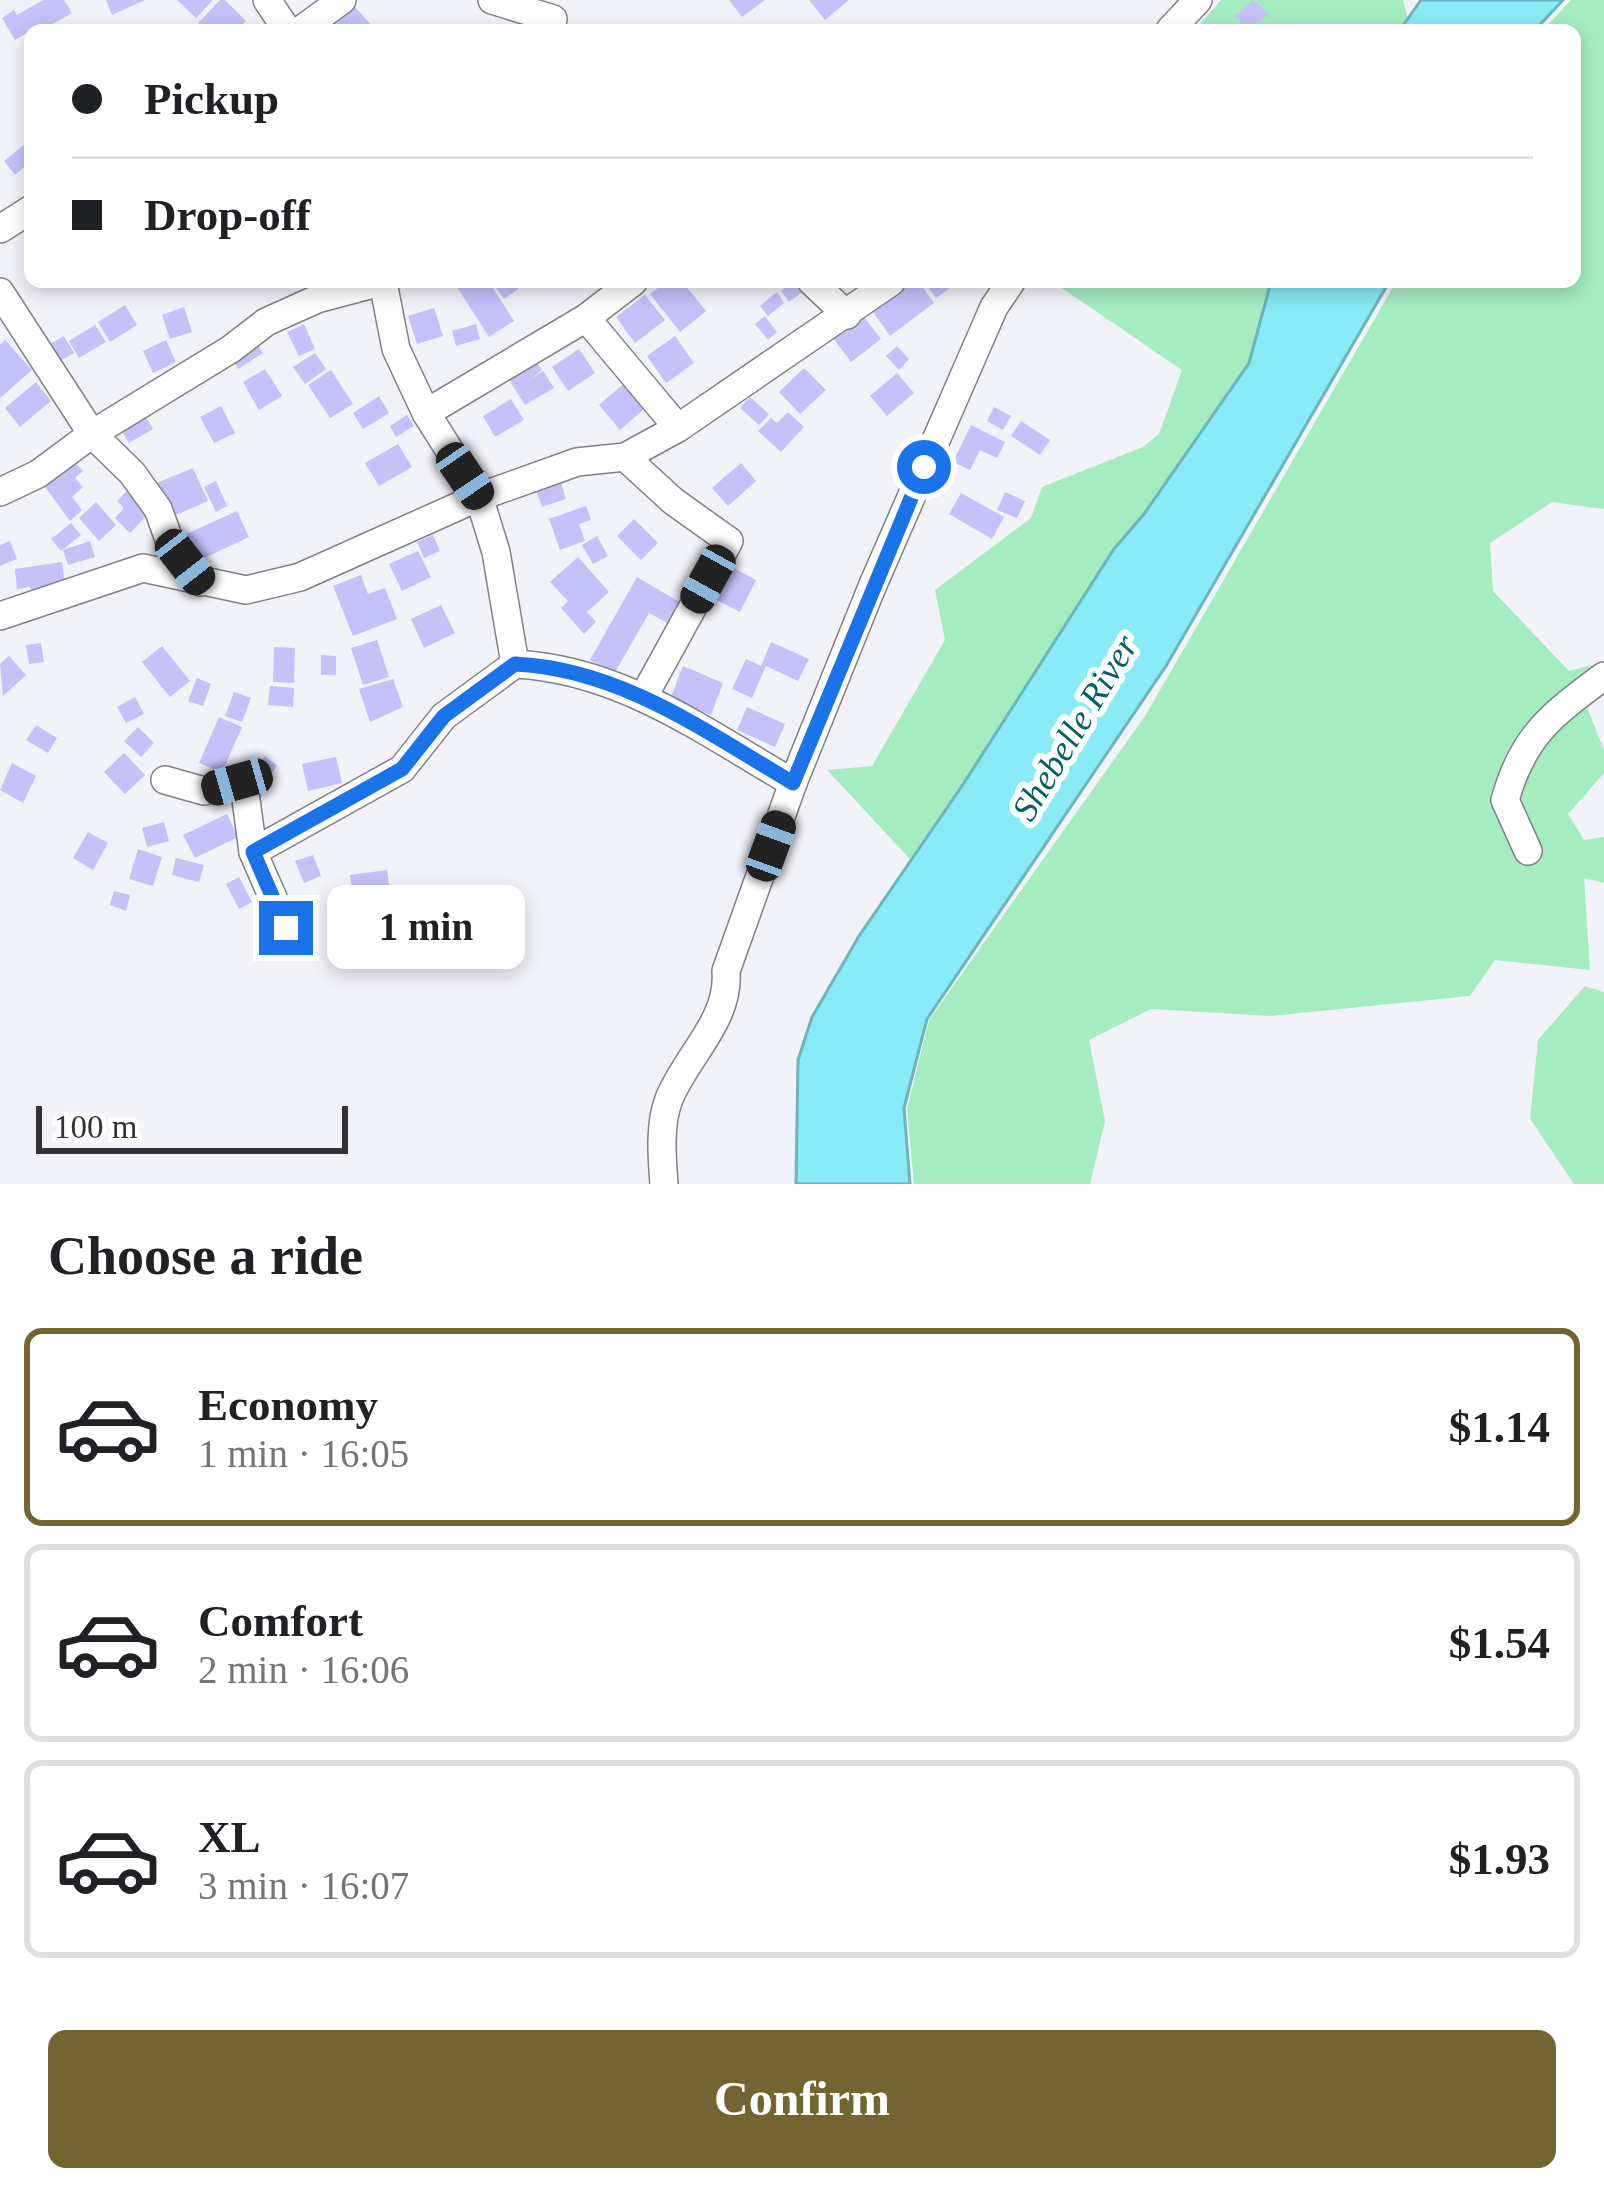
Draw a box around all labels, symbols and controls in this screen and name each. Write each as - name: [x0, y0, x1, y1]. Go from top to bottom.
- text: Pickup: [144, 74, 279, 124]
- text: Drop-off: [144, 190, 311, 240]
- car: [430, 436, 500, 516]
- route start: [897, 440, 951, 494]
- car: [149, 523, 221, 601]
- car: [675, 539, 741, 619]
- water label: Shebelle River: [1004, 627, 1146, 827]
- car: [197, 755, 277, 809]
- car: [742, 806, 800, 886]
- callout: 1 min: [328, 886, 526, 970]
- route end: [259, 901, 313, 955]
- text: 1 min: [379, 905, 473, 948]
- scale bar: [36, 1100, 348, 1153]
- text: 100 m: [54, 1109, 137, 1145]
- text: Choose a ride: [48, 1226, 363, 1286]
- icon: car: [54, 1373, 162, 1481]
- text: Economy: [198, 1380, 378, 1430]
- text: $1.14: [1449, 1402, 1550, 1452]
- text: 1 min · 16:05: [198, 1432, 409, 1475]
- icon: car: [54, 1589, 162, 1697]
- text: Comfort: [198, 1596, 363, 1646]
- text: $1.54: [1449, 1618, 1550, 1668]
- text: 2 min · 16:06: [198, 1648, 409, 1691]
- icon: car: [54, 1805, 162, 1913]
- text: XL: [198, 1812, 261, 1862]
- text: $1.93: [1449, 1834, 1550, 1884]
- text: 3 min · 16:07: [198, 1864, 409, 1907]
- button: Confirm: [48, 2030, 1556, 2168]

